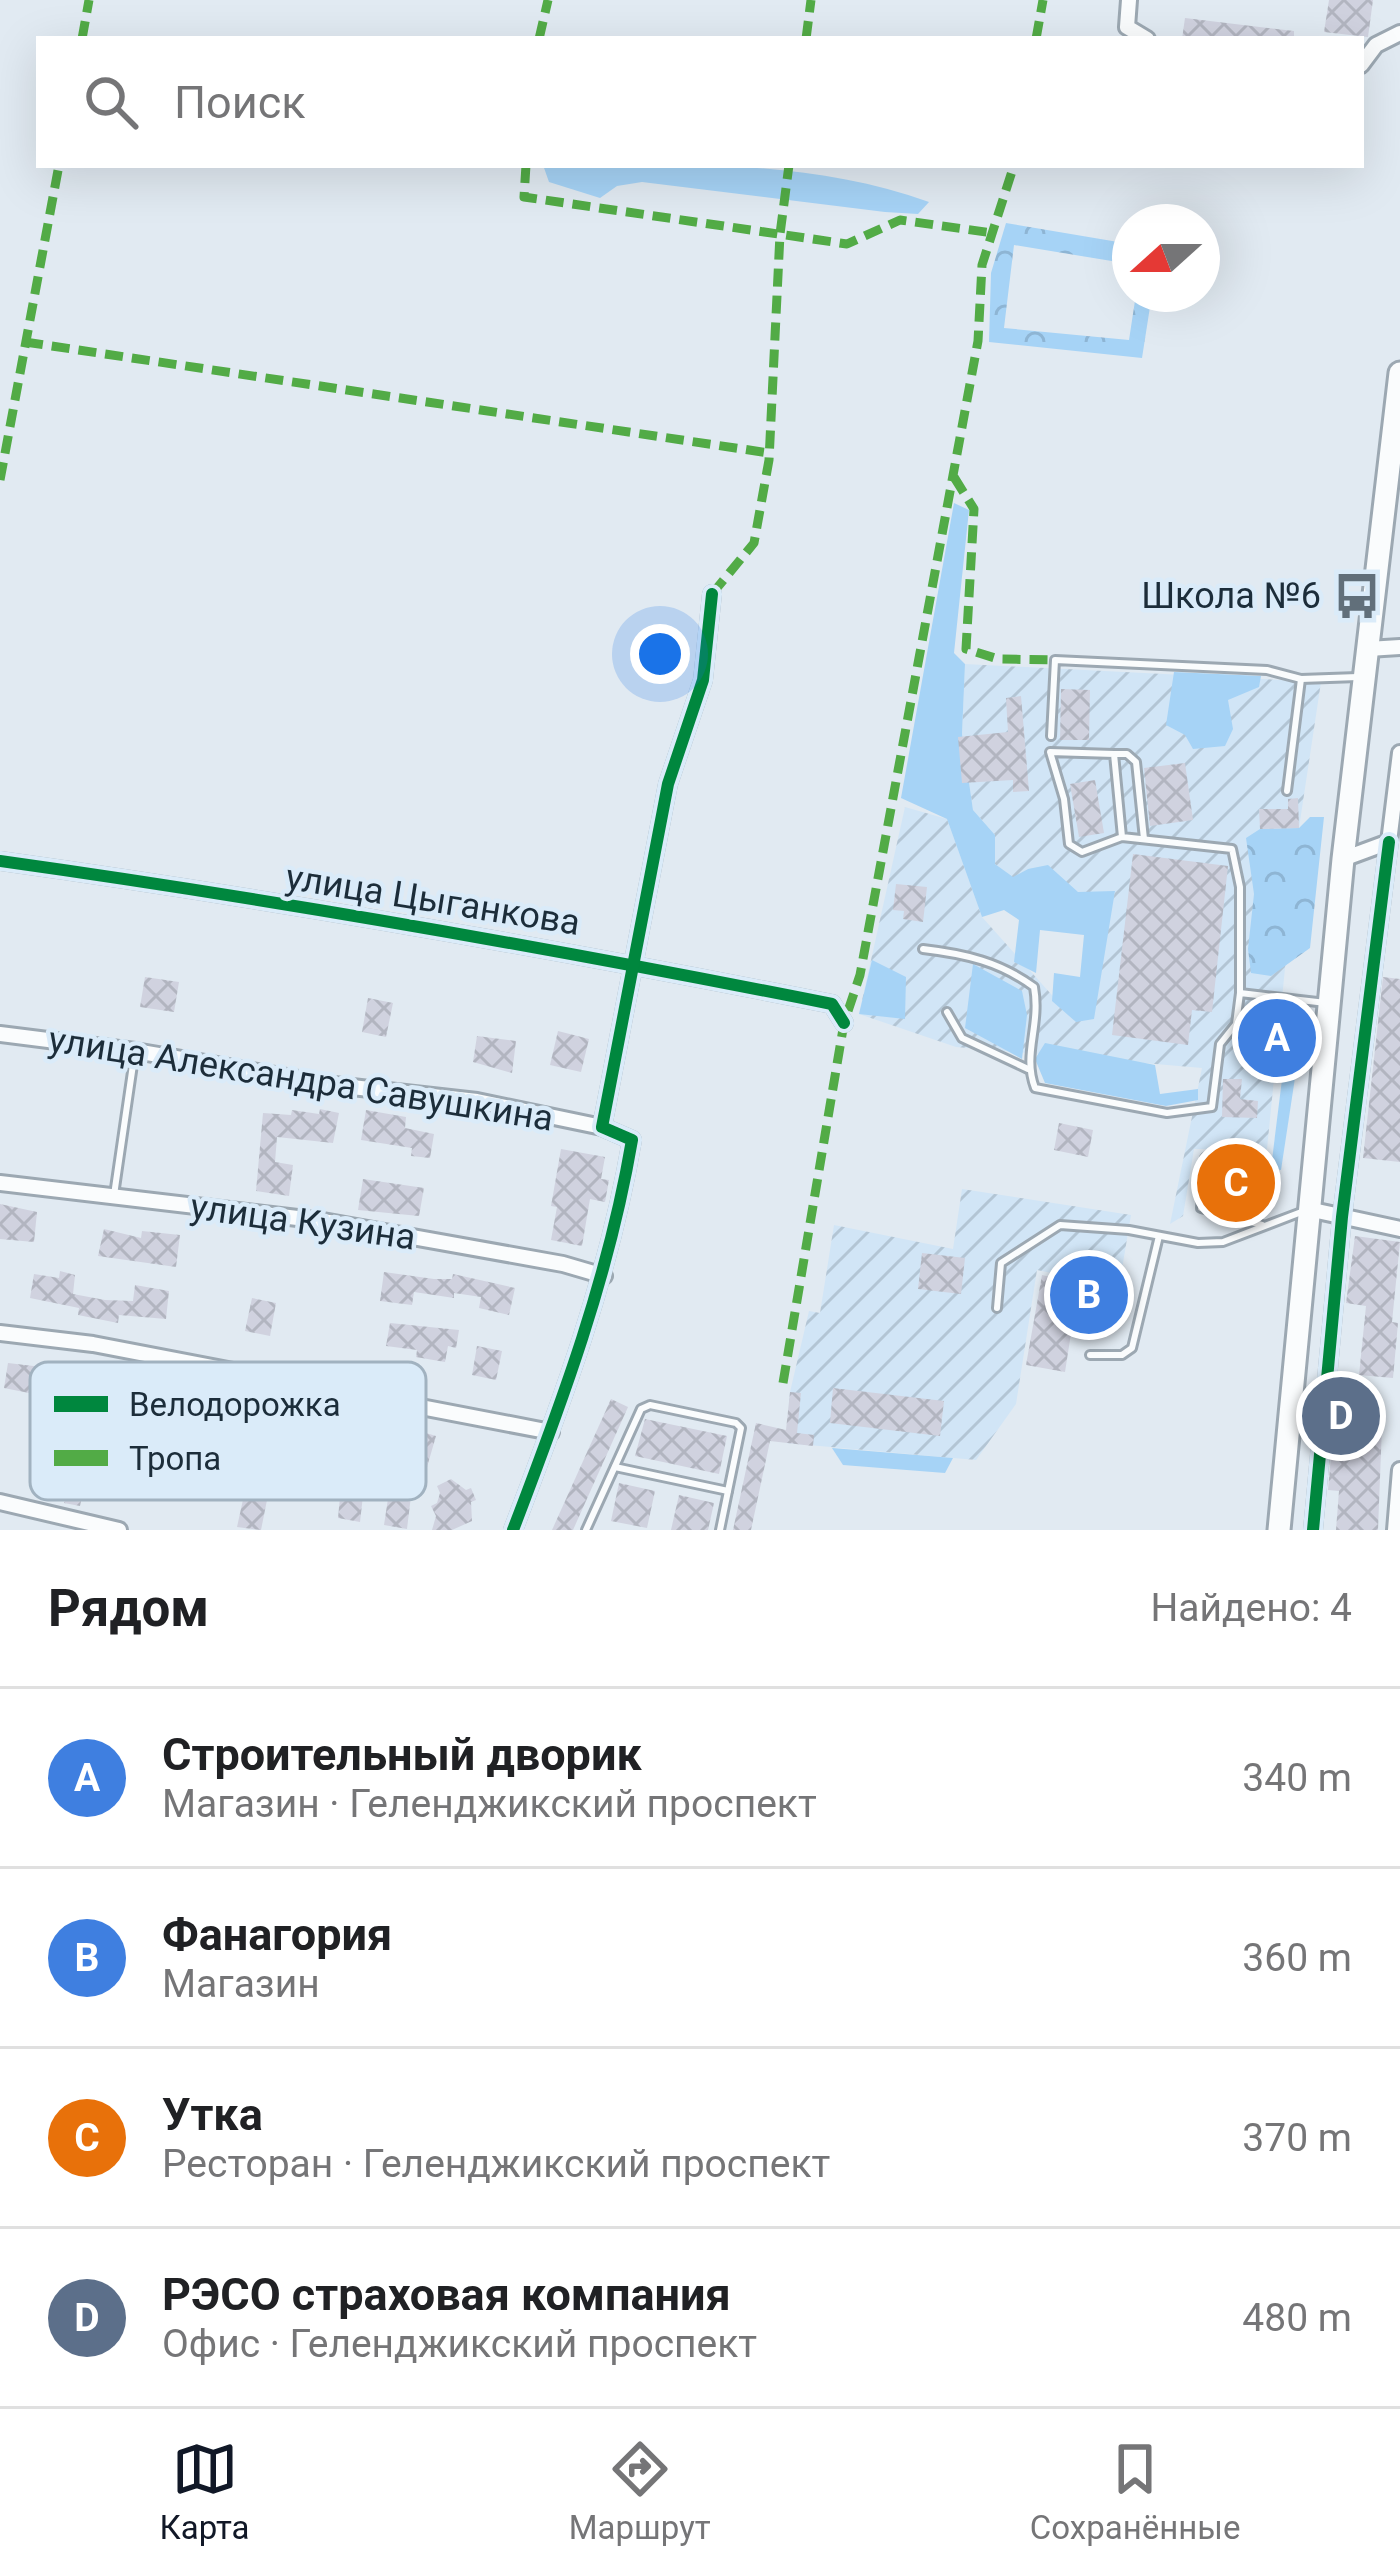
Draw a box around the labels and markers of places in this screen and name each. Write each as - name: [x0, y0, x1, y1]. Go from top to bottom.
- bus stop icon: Школа №6: [1332, 571, 1382, 621]
- place label: Школа №6: [1141, 575, 1321, 617]
- pin: A: [1238, 993, 1316, 1083]
- pin: C: [1197, 1138, 1275, 1228]
- pin: B: [1050, 1250, 1128, 1340]
- pin: D: [1302, 1371, 1380, 1461]

